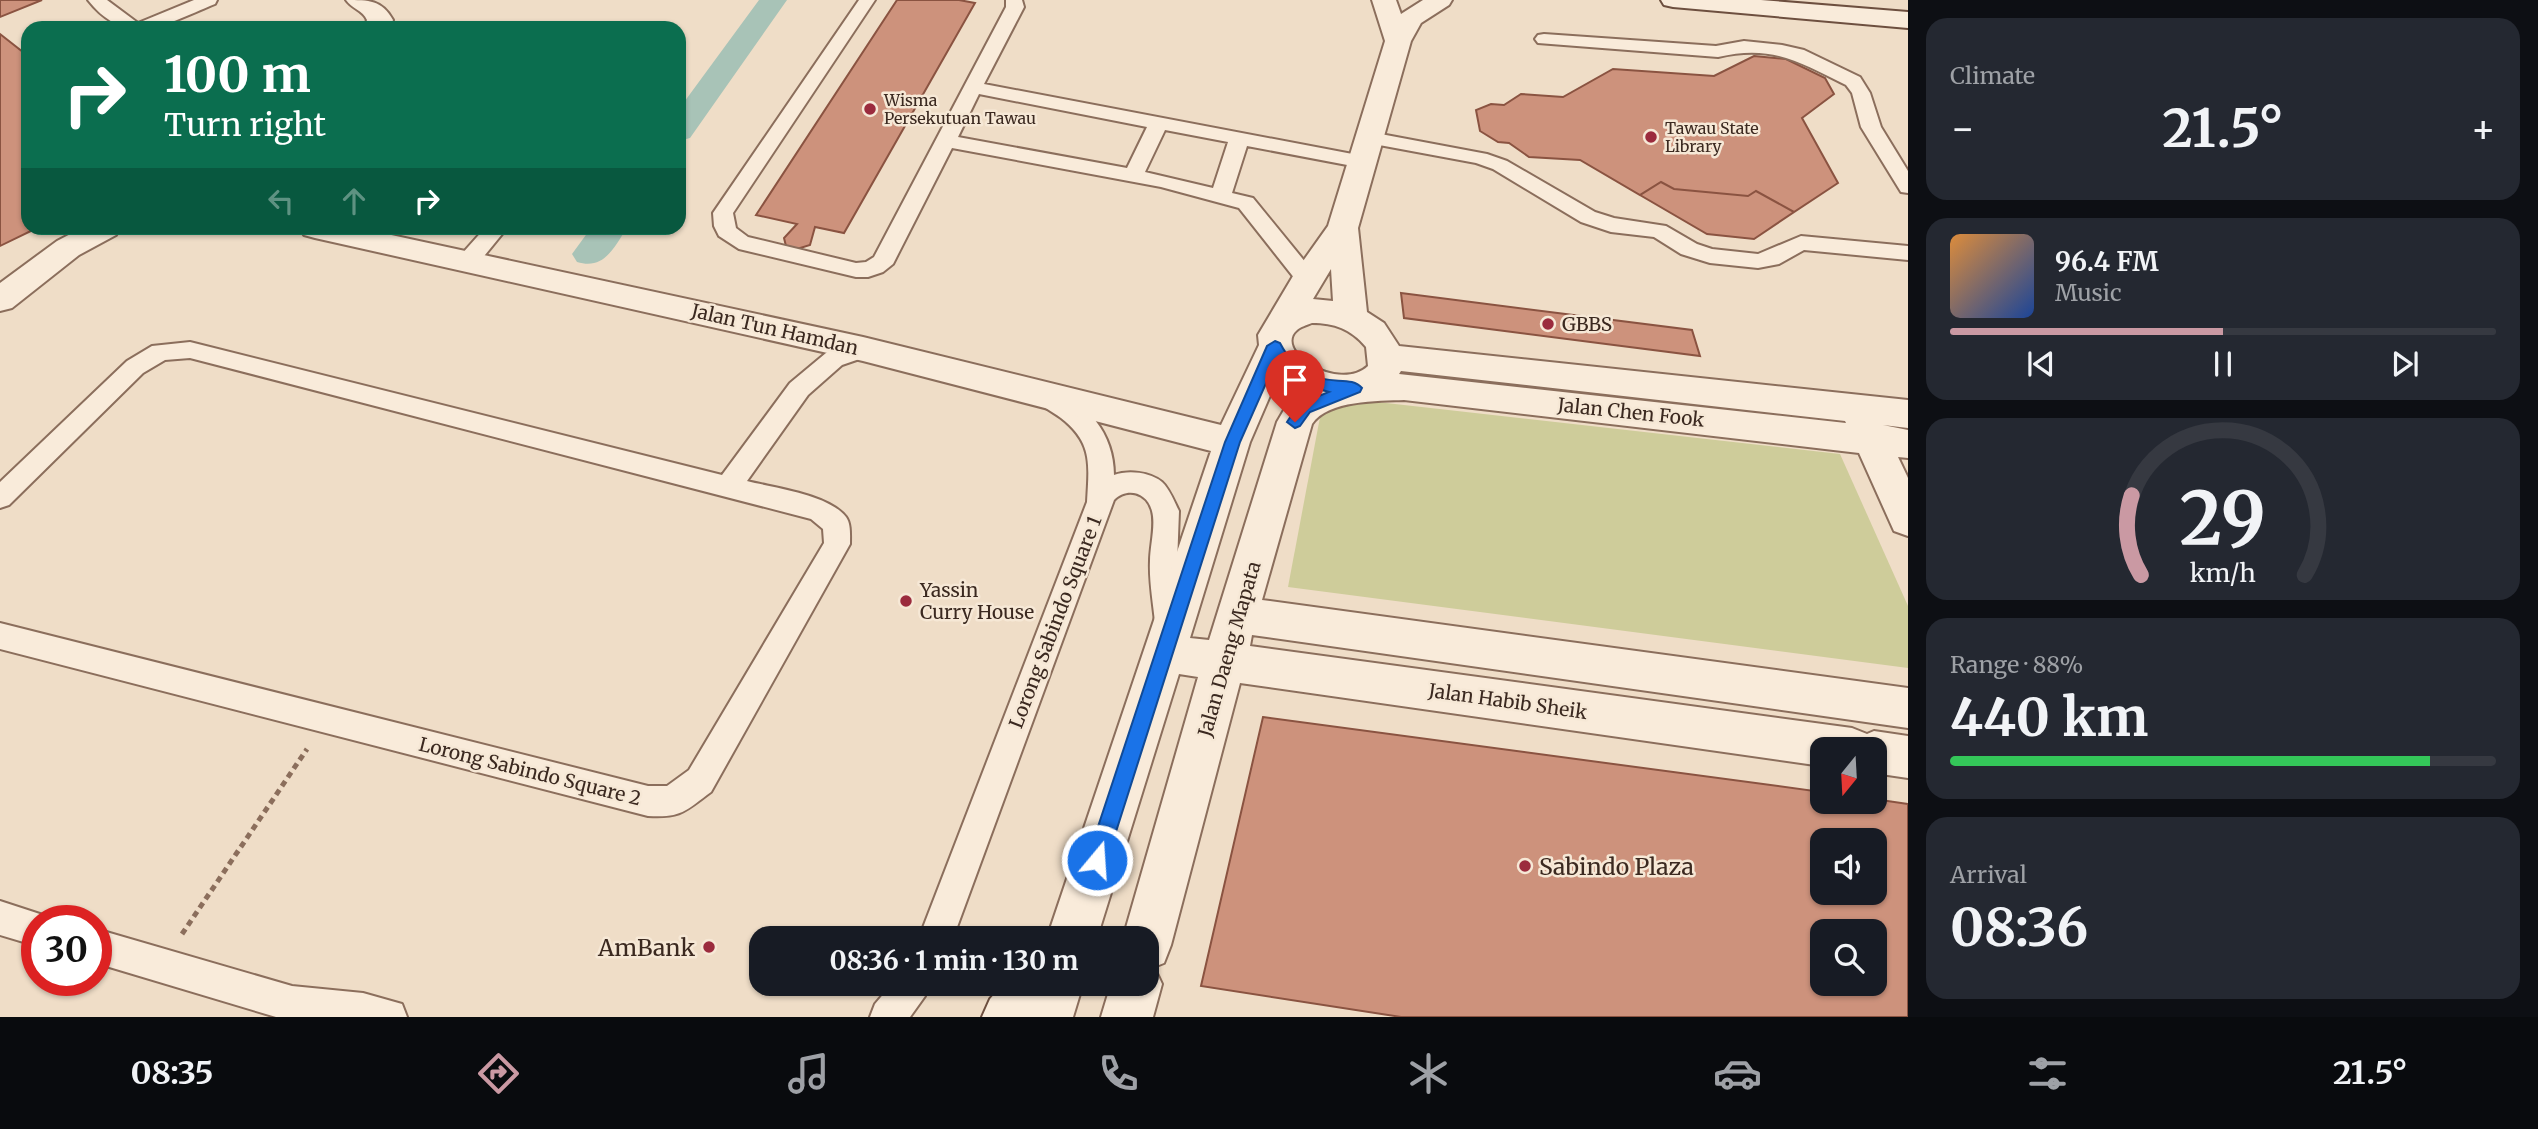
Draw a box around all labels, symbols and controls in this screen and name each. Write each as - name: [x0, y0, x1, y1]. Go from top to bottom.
- text: 100 m: [164, 44, 311, 105]
- icon: right: [49, 49, 140, 140]
- text: Climate: [1950, 61, 2035, 90]
- place label: Wisma Persekutuan Tawau: [883, 90, 1036, 128]
- text: 21.5°: [2162, 96, 2284, 161]
- marker: Wisma Persekutuan Tawau: [862, 101, 878, 117]
- text: Turn right: [164, 105, 326, 145]
- text: −: [1950, 105, 1975, 152]
- text: +: [2471, 105, 2496, 152]
- place label: Tawau State Library: [1665, 118, 1759, 156]
- marker: Tawau State Library: [1643, 129, 1659, 145]
- icon: left: [262, 182, 300, 220]
- icon: ahead: [335, 182, 373, 220]
- icon: right: [408, 182, 446, 220]
- text: 96.4 FM: [2055, 245, 2159, 278]
- text: Music: [2055, 278, 2122, 307]
- street label: Jalan Tun Hamdan: [688, 298, 861, 360]
- place label: GBBS: [1562, 312, 1612, 336]
- marker: GBBS: [1540, 316, 1556, 332]
- icon: previous: [2022, 345, 2060, 383]
- icon: pause: [2204, 345, 2242, 383]
- icon: next: [2386, 345, 2424, 383]
- pin: [1265, 350, 1325, 422]
- icon: arrive: [1276, 361, 1314, 399]
- street label: Jalan Chen Fook: [1556, 392, 1705, 432]
- text: 29: [2180, 473, 2266, 565]
- street label: Lorong Sabindo Square 1: [1003, 512, 1107, 731]
- text: km/h: [2190, 556, 2256, 588]
- street label: Jalan Daeng Mapata: [1192, 559, 1266, 740]
- place label: Yassin Curry House: [919, 578, 1034, 624]
- marker: Yassin Curry House: [898, 593, 914, 609]
- text: Range · 88%: [1950, 650, 2083, 679]
- street label: Jalan Habib Sheik: [1426, 678, 1589, 724]
- text: 440 km: [1950, 685, 2148, 750]
- street label: Lorong Sabindo Square 2: [416, 732, 644, 810]
- north arrow: [1810, 737, 1886, 814]
- map controls: [1810, 737, 1887, 996]
- position arrow: [1060, 823, 1134, 897]
- button: sound: [1810, 828, 1887, 905]
- place label: Sabindo Plaza: [1539, 852, 1694, 881]
- marker: Sabindo Plaza: [1517, 858, 1533, 874]
- text: Arrival: [1950, 860, 2027, 889]
- text: 08:36: [1950, 895, 2088, 960]
- speed limit sign: 30: [21, 905, 112, 996]
- button: search: [1810, 919, 1887, 996]
- place label: AmBank: [597, 933, 695, 962]
- marker: AmBank: [701, 939, 717, 955]
- text: 08:36 · 1 min · 130 m: [830, 944, 1078, 977]
- icon: directions: [474, 1049, 523, 1098]
- icon: music: [784, 1049, 833, 1098]
- icon: phone: [1094, 1049, 1143, 1098]
- icon: climate: [1404, 1049, 1453, 1098]
- icon: car: [1713, 1049, 1762, 1098]
- icon: filters: [2023, 1049, 2072, 1098]
- text: 08:35: [130, 1053, 213, 1093]
- text: 21.5°: [2333, 1053, 2408, 1093]

